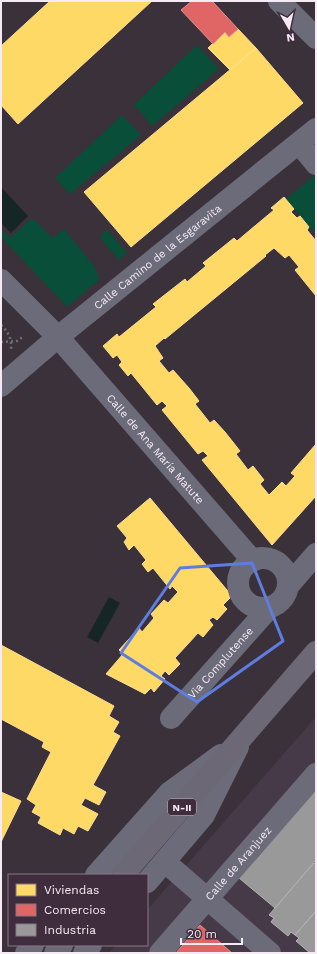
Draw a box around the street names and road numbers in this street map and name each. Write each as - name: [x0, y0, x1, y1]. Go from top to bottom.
- street label: Calle Camino de la Esgaravita: [91, 201, 224, 312]
- street label: Calle de Ana María Matute: [104, 391, 207, 507]
- street label: Via Complutense: [185, 624, 256, 701]
- road number: N-II: [168, 799, 196, 815]
- street label: Calle de Aranjuez: [202, 824, 274, 903]

